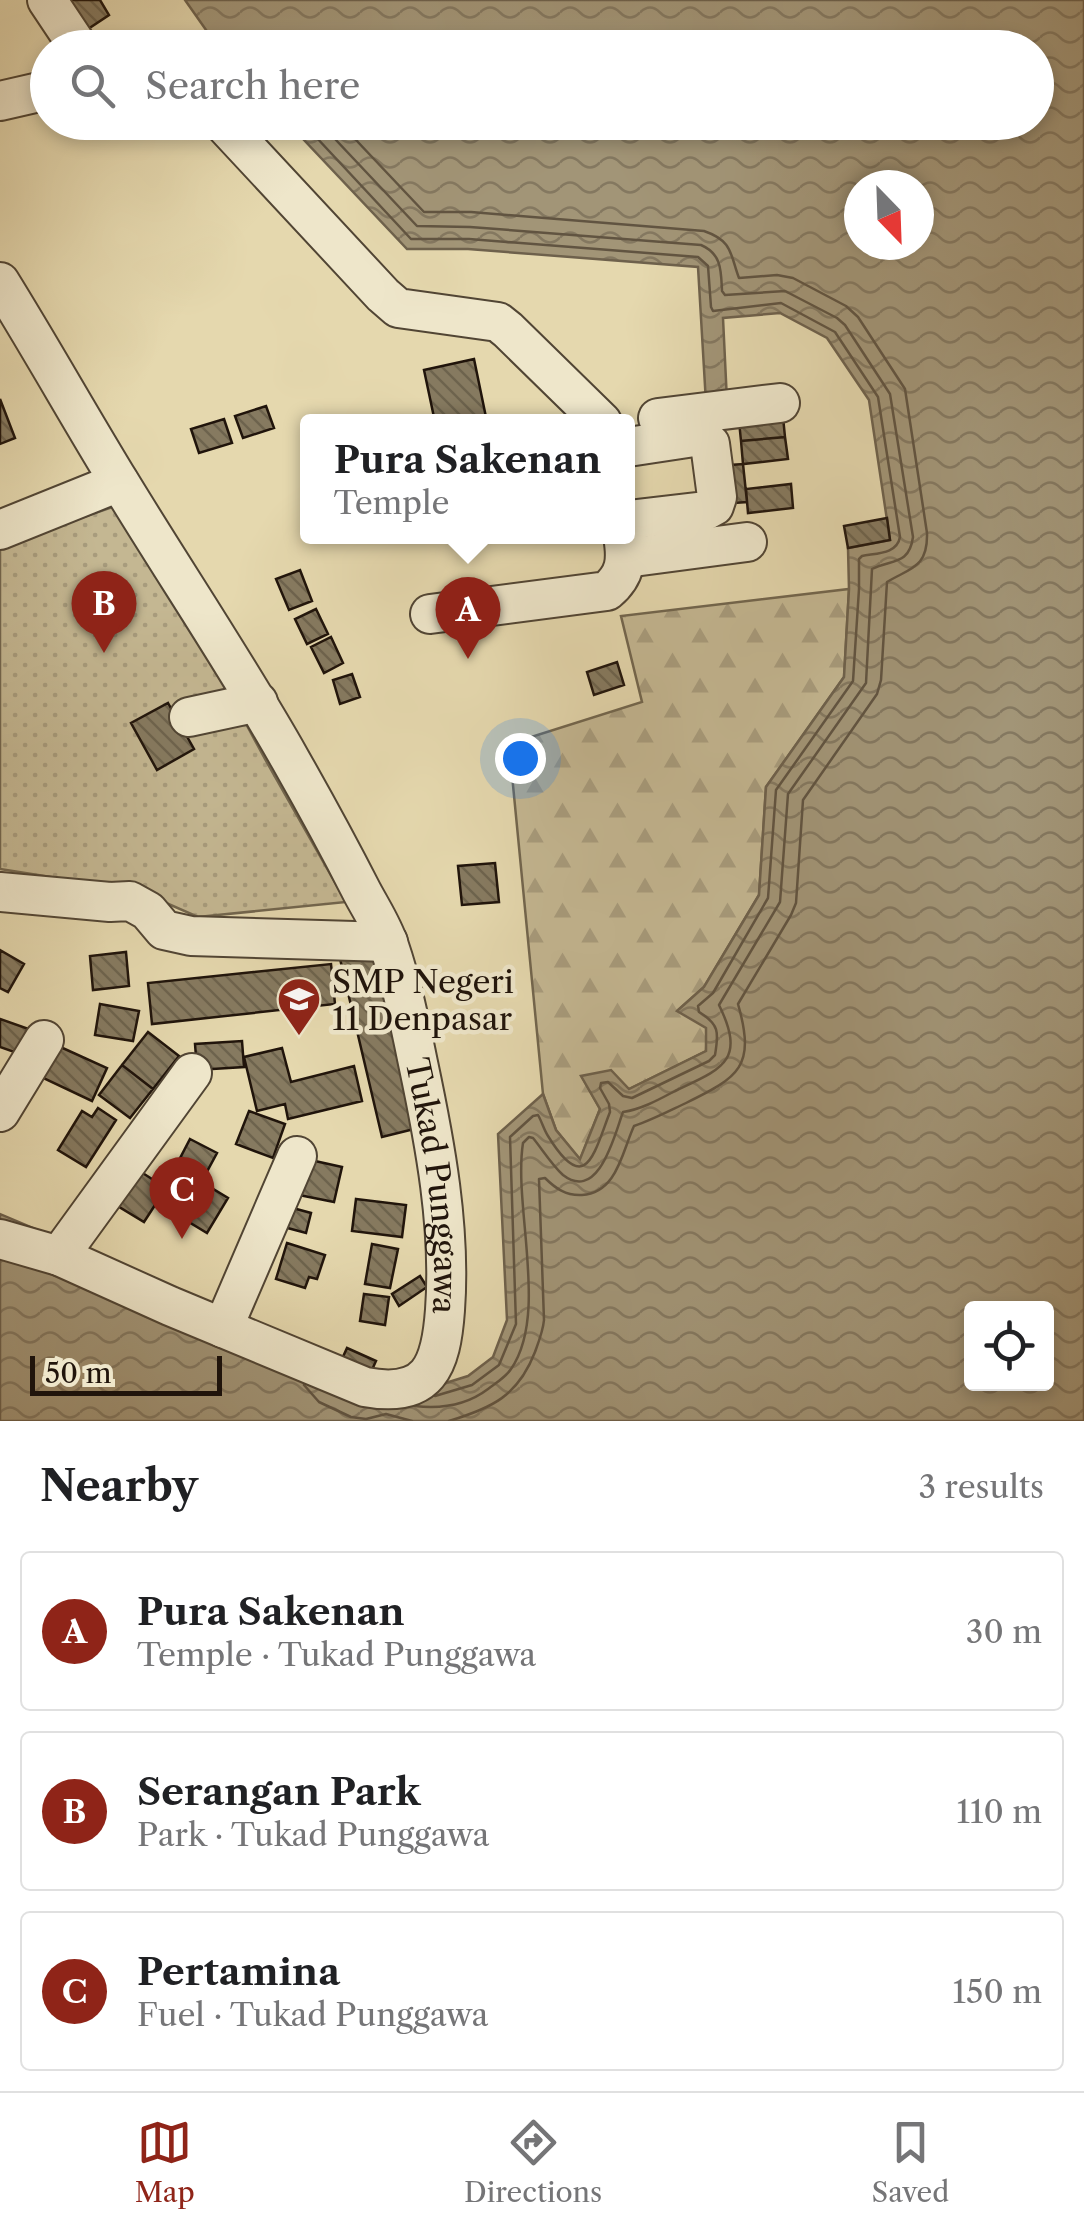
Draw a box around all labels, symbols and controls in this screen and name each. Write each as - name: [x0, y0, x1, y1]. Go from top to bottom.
- search box: [30, 30, 1054, 140]
- icon: search: [65, 58, 120, 113]
- text: Search here: [145, 62, 360, 109]
- north arrow: [844, 170, 934, 260]
- popup: [300, 414, 635, 544]
- text: Pura Sakenan: [334, 436, 601, 483]
- text: Temple: [334, 483, 450, 522]
- pin: B: [72, 570, 136, 653]
- pin: A: [436, 576, 500, 659]
- your location: [495, 733, 546, 784]
- place label: SMP Negeri 11 Denpasar: [332, 962, 514, 1038]
- school or university icon: SMP Negeri 11 Denpasar: [276, 976, 322, 1037]
- street label: Tukad Punggawa: [398, 1054, 466, 1316]
- pin: C: [150, 1156, 214, 1239]
- map controls: [964, 1301, 1054, 1391]
- button: locate: [964, 1301, 1054, 1391]
- scale bar: [30, 1351, 222, 1396]
- text: 50 m: [45, 1356, 112, 1390]
- text: Nearby: [40, 1460, 198, 1512]
- text: 3 results: [918, 1467, 1044, 1506]
- text: Pura Sakenan: [137, 1588, 404, 1635]
- text: A: [62, 1612, 87, 1651]
- text: 30 m: [966, 1612, 1042, 1651]
- text: Temple · Tukad Punggawa: [137, 1635, 536, 1674]
- text: Serangan Park: [137, 1768, 421, 1815]
- text: B: [63, 1792, 86, 1831]
- text: 110 m: [956, 1792, 1042, 1831]
- text: Park · Tukad Punggawa: [137, 1815, 489, 1854]
- text: Pertamina: [137, 1948, 340, 1995]
- text: C: [62, 1972, 87, 2011]
- text: 150 m: [953, 1972, 1042, 2011]
- text: Fuel · Tukad Punggawa: [137, 1995, 488, 2034]
- tab: Map: [135, 2115, 195, 2209]
- tab: Directions: [464, 2115, 602, 2209]
- tab: Saved: [872, 2115, 949, 2209]

